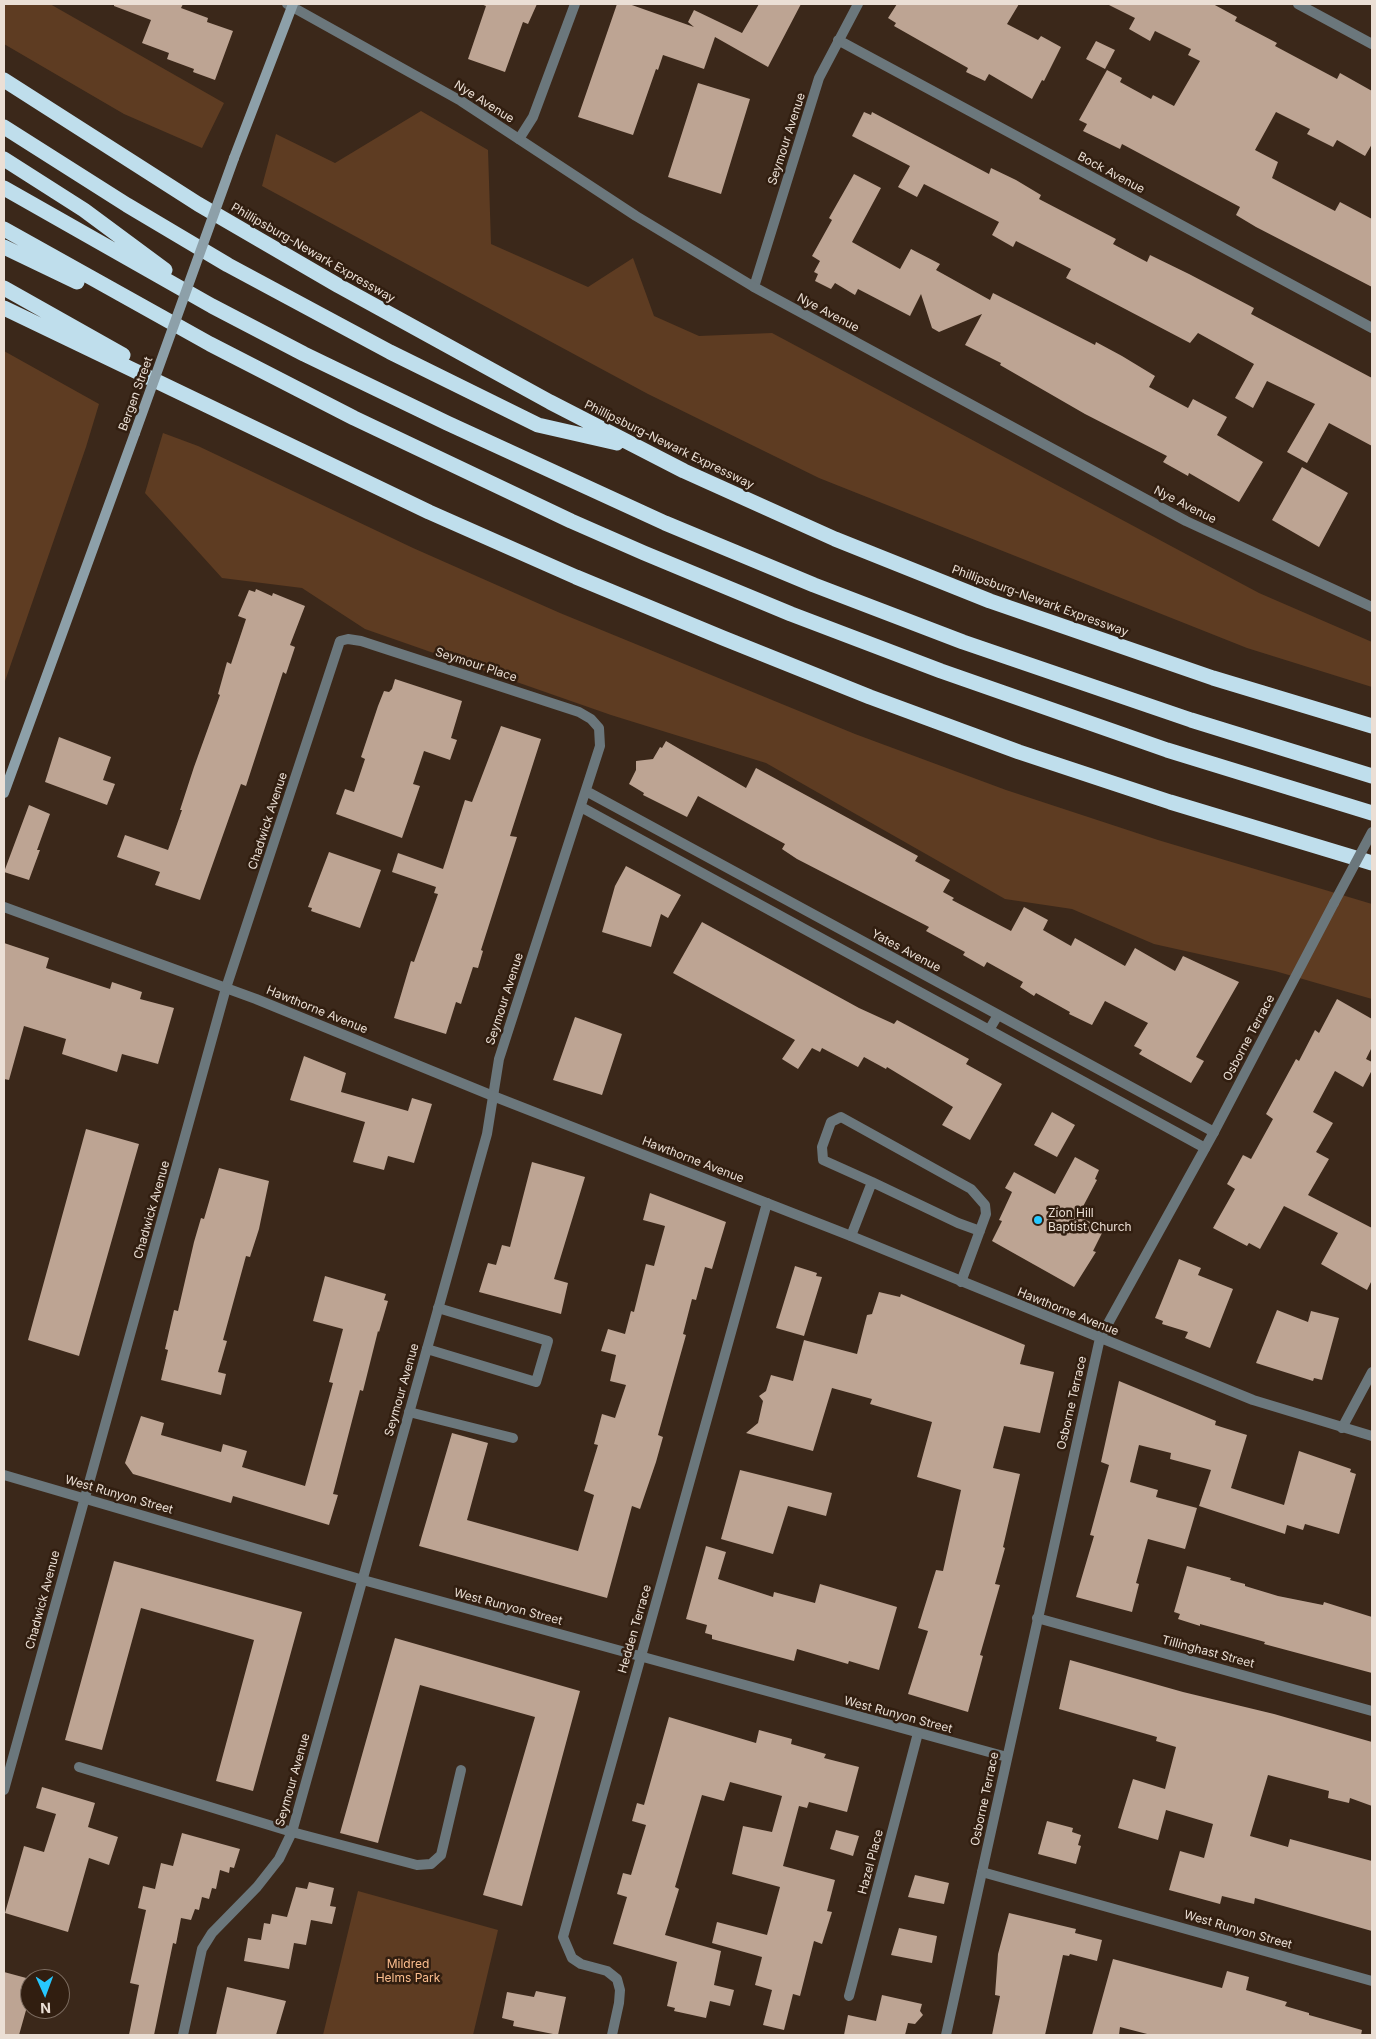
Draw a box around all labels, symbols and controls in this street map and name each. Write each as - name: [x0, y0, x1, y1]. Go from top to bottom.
- street label: Nye Avenue: [451, 78, 517, 126]
- street label: Seymour Avenue: [765, 91, 809, 187]
- street label: Bock Avenue: [1075, 149, 1147, 197]
- street label: Phillipsburg-Newark Expressway: [228, 200, 398, 306]
- street label: Nye Avenue: [795, 291, 861, 335]
- street label: Bergen Street: [116, 355, 156, 433]
- street label: Phillipsburg-Newark Expressway: [582, 398, 756, 492]
- street label: Nye Avenue: [1151, 483, 1219, 527]
- street label: Phillipsburg-Newark Expressway: [950, 562, 1130, 640]
- street label: Seymour Place: [433, 645, 519, 685]
- street label: Chadwick Avenue: [245, 770, 291, 872]
- street label: Yates Avenue: [869, 927, 943, 975]
- street label: Seymour Avenue: [483, 951, 527, 1047]
- street label: Hawthorne Avenue: [264, 983, 370, 1037]
- street label: Osborne Terrace: [1220, 992, 1278, 1084]
- street label: Hawthorne Avenue: [640, 1134, 746, 1186]
- street label: Chadwick Avenue: [131, 1159, 173, 1261]
- place label: Zion Hill Baptist Church: [1048, 1206, 1132, 1234]
- marker: Zion Hill Baptist Church: [1032, 1214, 1044, 1226]
- street label: Hawthorne Avenue: [1015, 1285, 1121, 1339]
- street label: Seymour Avenue: [382, 1342, 422, 1438]
- street label: Osborne Terrace: [1054, 1355, 1090, 1451]
- street label: West Runyon Street: [63, 1473, 175, 1517]
- street label: Chadwick Avenue: [23, 1549, 63, 1651]
- street label: Hedden Terrace: [615, 1583, 655, 1675]
- street label: West Runyon Street: [452, 1586, 564, 1628]
- street label: Tillinghast Street: [1160, 1633, 1256, 1671]
- street label: West Runyon Street: [842, 1694, 954, 1736]
- street label: Seymour Avenue: [273, 1732, 313, 1828]
- street label: Osborne Terrace: [968, 1751, 1002, 1847]
- street label: Hazel Place: [855, 1828, 887, 1896]
- street label: West Runyon Street: [1182, 1908, 1294, 1952]
- park label: Mildred Helms Park: [376, 1957, 440, 1985]
- north arrow: [20, 1969, 70, 2019]
- text: N: [40, 2000, 51, 2017]

